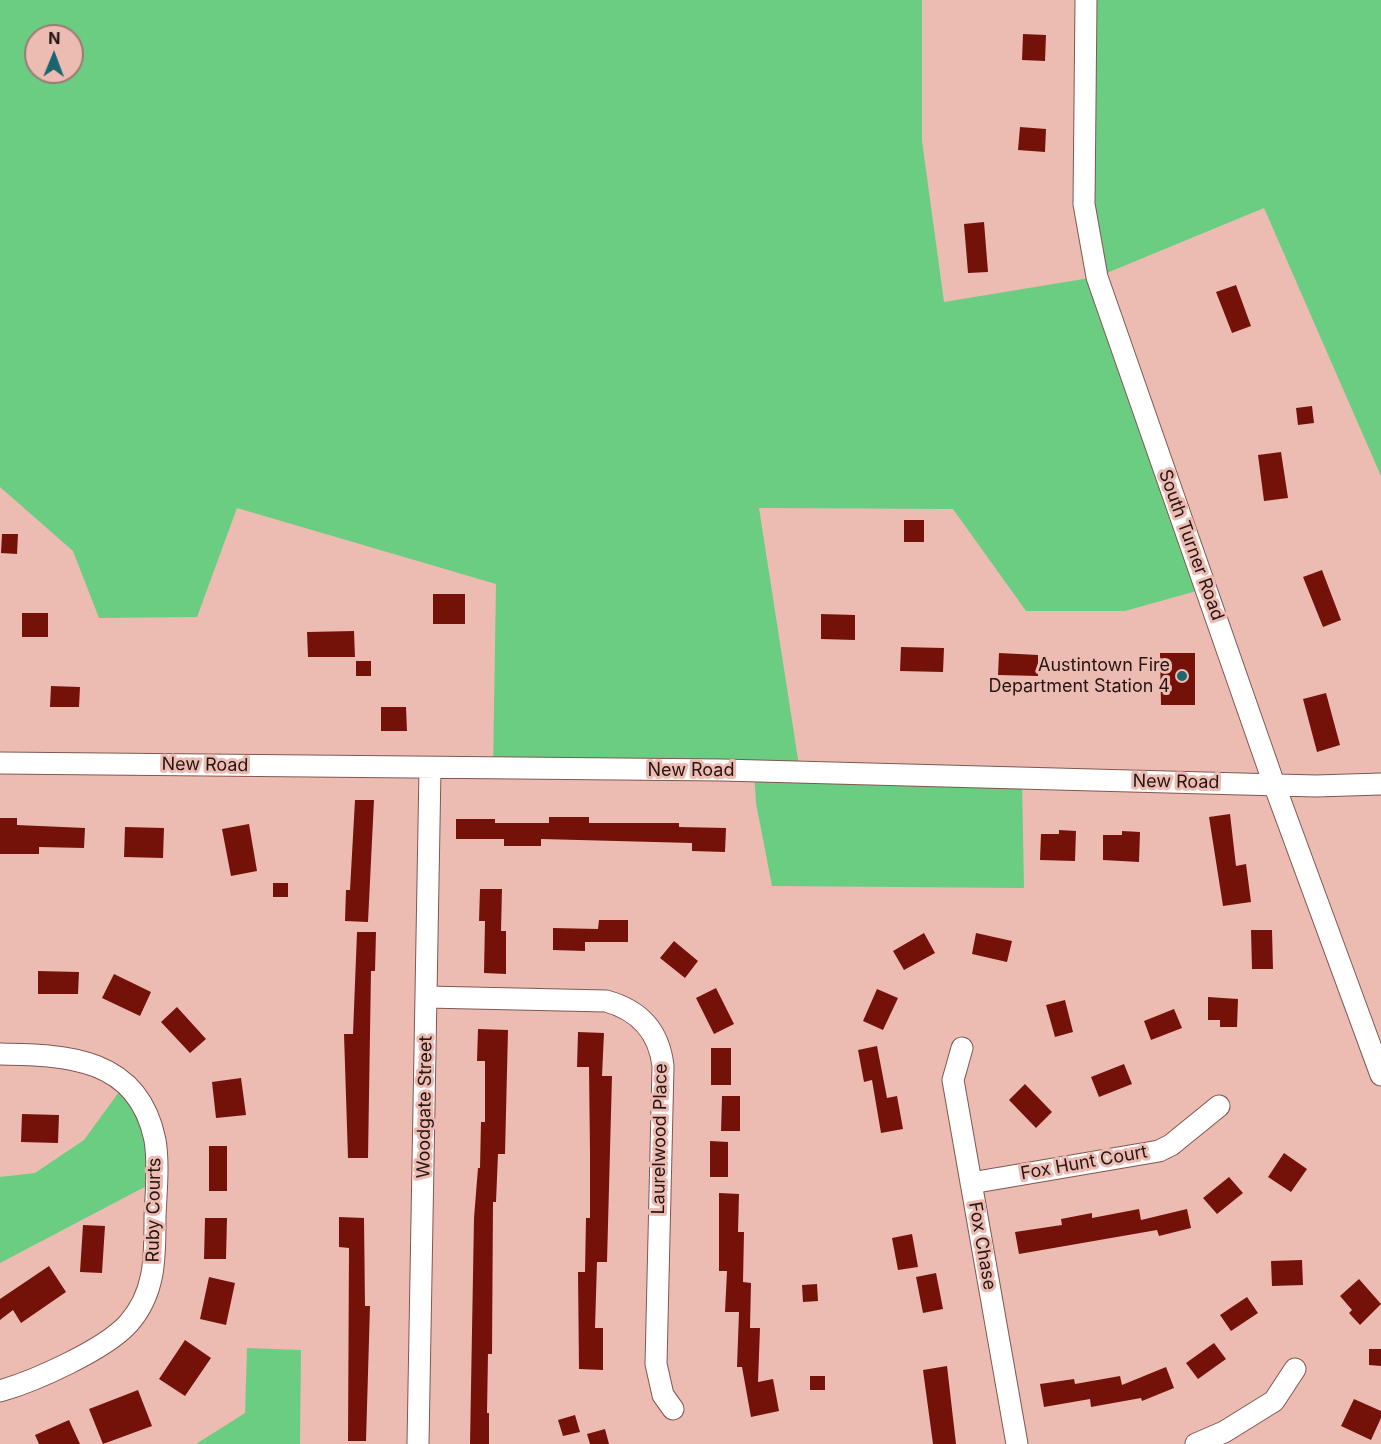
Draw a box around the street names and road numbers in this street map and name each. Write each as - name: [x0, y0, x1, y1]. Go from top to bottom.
- street label: South Turner Road: [1154, 467, 1228, 623]
- street label: New Road: [161, 753, 249, 777]
- street label: New Road: [648, 760, 734, 782]
- street label: New Road: [1132, 770, 1220, 794]
- street label: Woodgate Street: [413, 1036, 437, 1178]
- street label: Laurelwood Place: [648, 1063, 672, 1215]
- street label: Fox Hunt Court: [1019, 1141, 1149, 1185]
- street label: Ruby Courts: [142, 1157, 166, 1263]
- street label: Fox Chase: [964, 1200, 1000, 1292]

